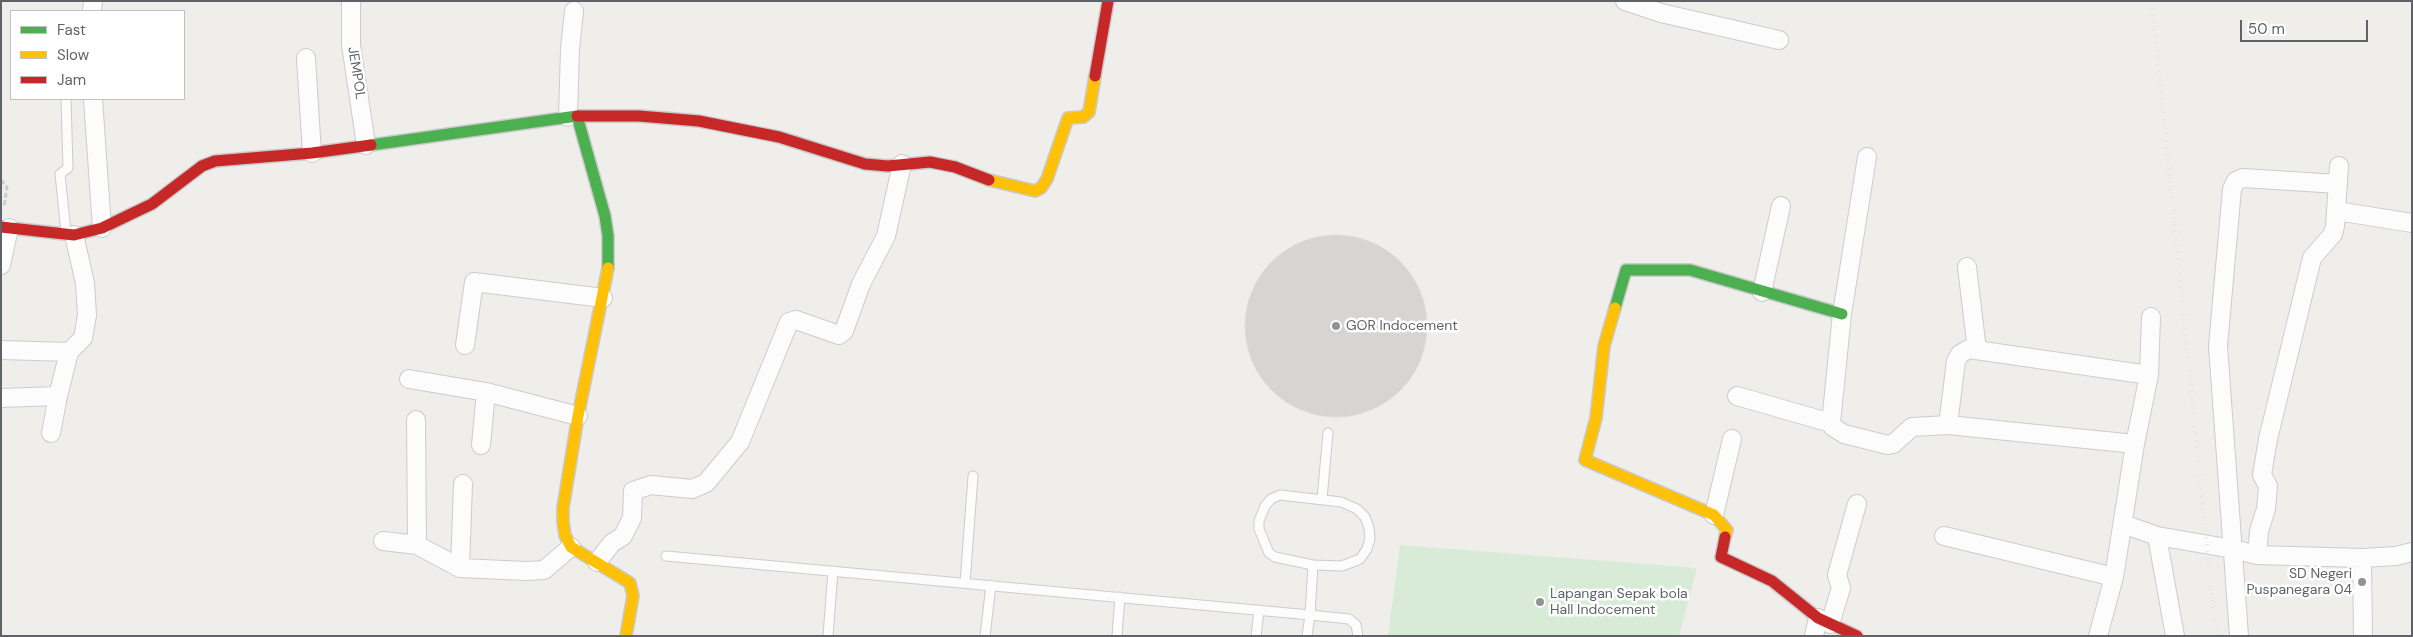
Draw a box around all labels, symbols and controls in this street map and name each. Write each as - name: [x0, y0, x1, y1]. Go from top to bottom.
- legend: [10, 10, 185, 100]
- scale bar: [2243, 10, 2370, 42]
- text: 50 m: [2248, 19, 2285, 39]
- text: Fast: [57, 20, 86, 40]
- text: Slow: [57, 45, 89, 65]
- street label: JEMPOL: [344, 45, 368, 101]
- text: Jam: [57, 70, 86, 90]
- place label: GOR Indocement: [1346, 318, 1458, 334]
- marker: GOR Indocement: [1330, 320, 1342, 332]
- place label: SD Negeri Puspanegara 04: [2246, 566, 2352, 598]
- marker: SD Negeri Puspanegara 04: [2356, 576, 2368, 588]
- place label: Lapangan Sepak bola Hall Indocement: [1550, 586, 1688, 618]
- marker: Lapangan Sepak bola Hall Indocement: [1534, 596, 1546, 608]

